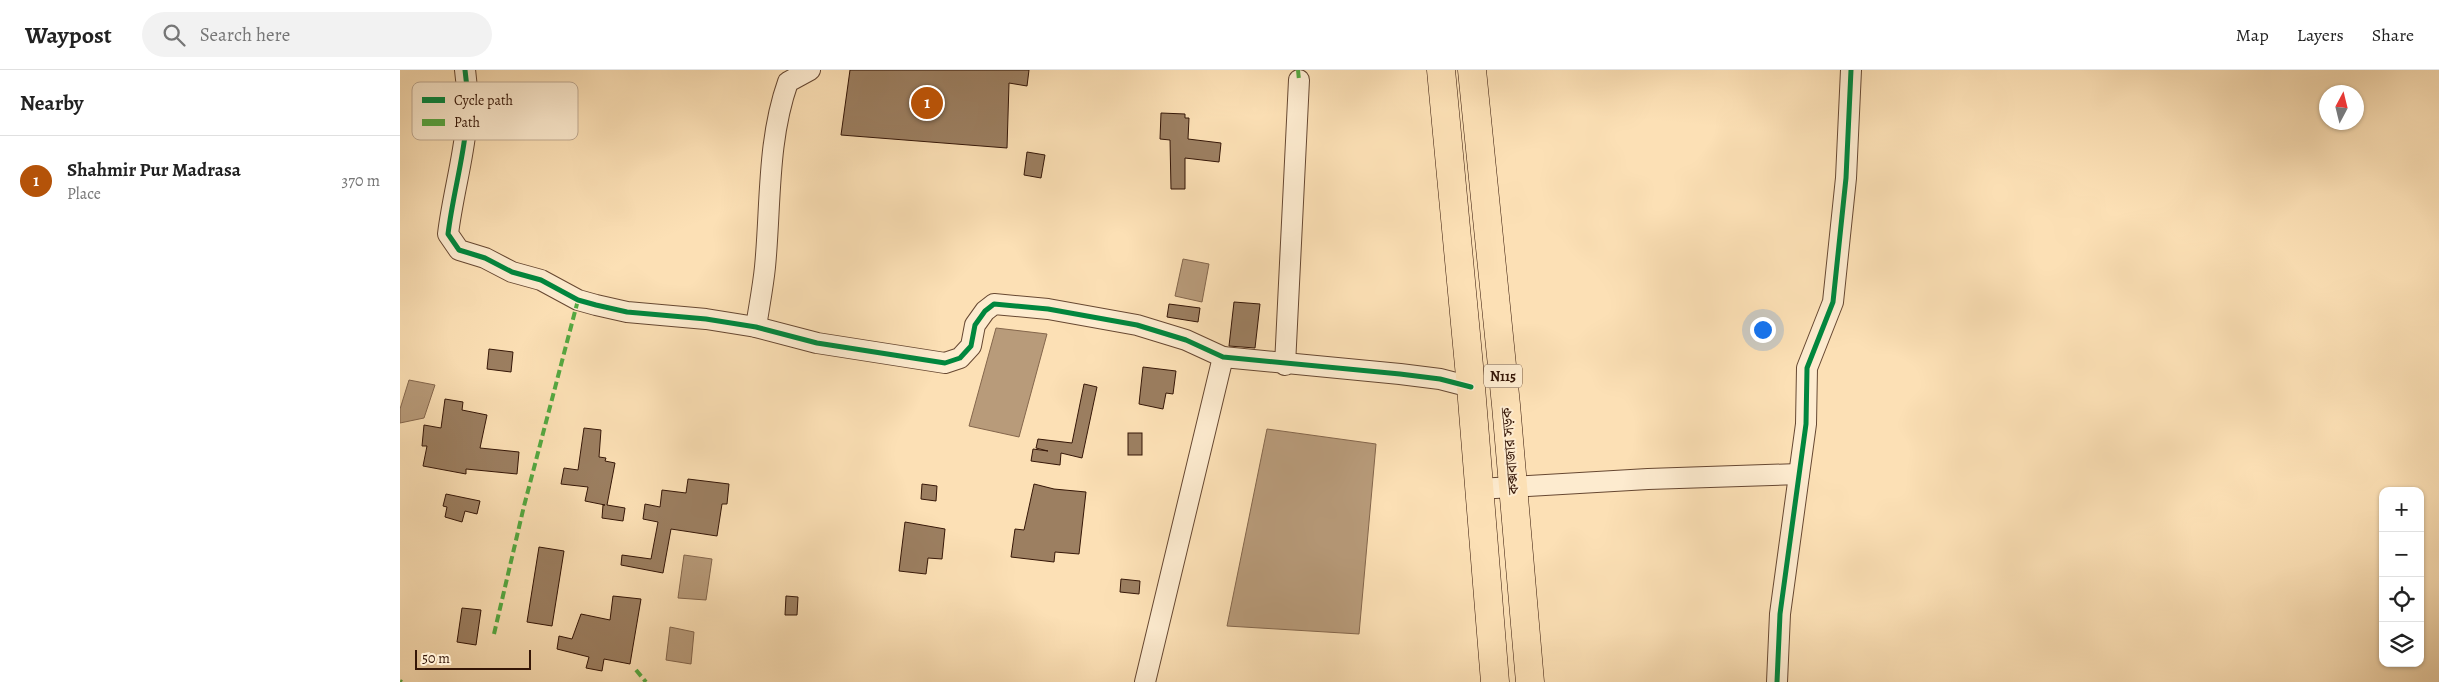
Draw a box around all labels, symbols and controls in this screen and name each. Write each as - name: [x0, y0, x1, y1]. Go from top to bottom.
- search box: [142, 12, 492, 57]
- text: Waypost: [25, 19, 112, 51]
- icon: search: [160, 21, 188, 49]
- text: Search here: [200, 22, 290, 48]
- text: Map: [2236, 23, 2269, 47]
- text: Layers: [2297, 23, 2344, 47]
- text: Share: [2372, 23, 2414, 47]
- legend: [412, 82, 578, 140]
- pin: 1: [911, 84, 943, 122]
- north arrow: [2319, 85, 2364, 130]
- text: Nearby: [20, 89, 83, 117]
- text: Cycle path: [454, 91, 514, 110]
- text: Path: [454, 113, 481, 132]
- text: Shahmir Pur Madrasa: [67, 157, 241, 183]
- text: 1: [33, 170, 39, 192]
- text: 370 m: [342, 170, 380, 192]
- text: Place: [67, 183, 101, 205]
- your location: [1750, 317, 1776, 343]
- road number: N115: [1484, 364, 1522, 388]
- street label: কক্সবাজার সড়ক: [1496, 406, 1524, 496]
- map controls: [2379, 487, 2424, 667]
- button: +: [2379, 487, 2424, 532]
- button: −: [2379, 532, 2424, 577]
- button: locate: [2379, 577, 2424, 622]
- button: layers: [2379, 622, 2424, 667]
- scale bar: [415, 647, 531, 670]
- text: 50 m: [422, 649, 450, 668]

